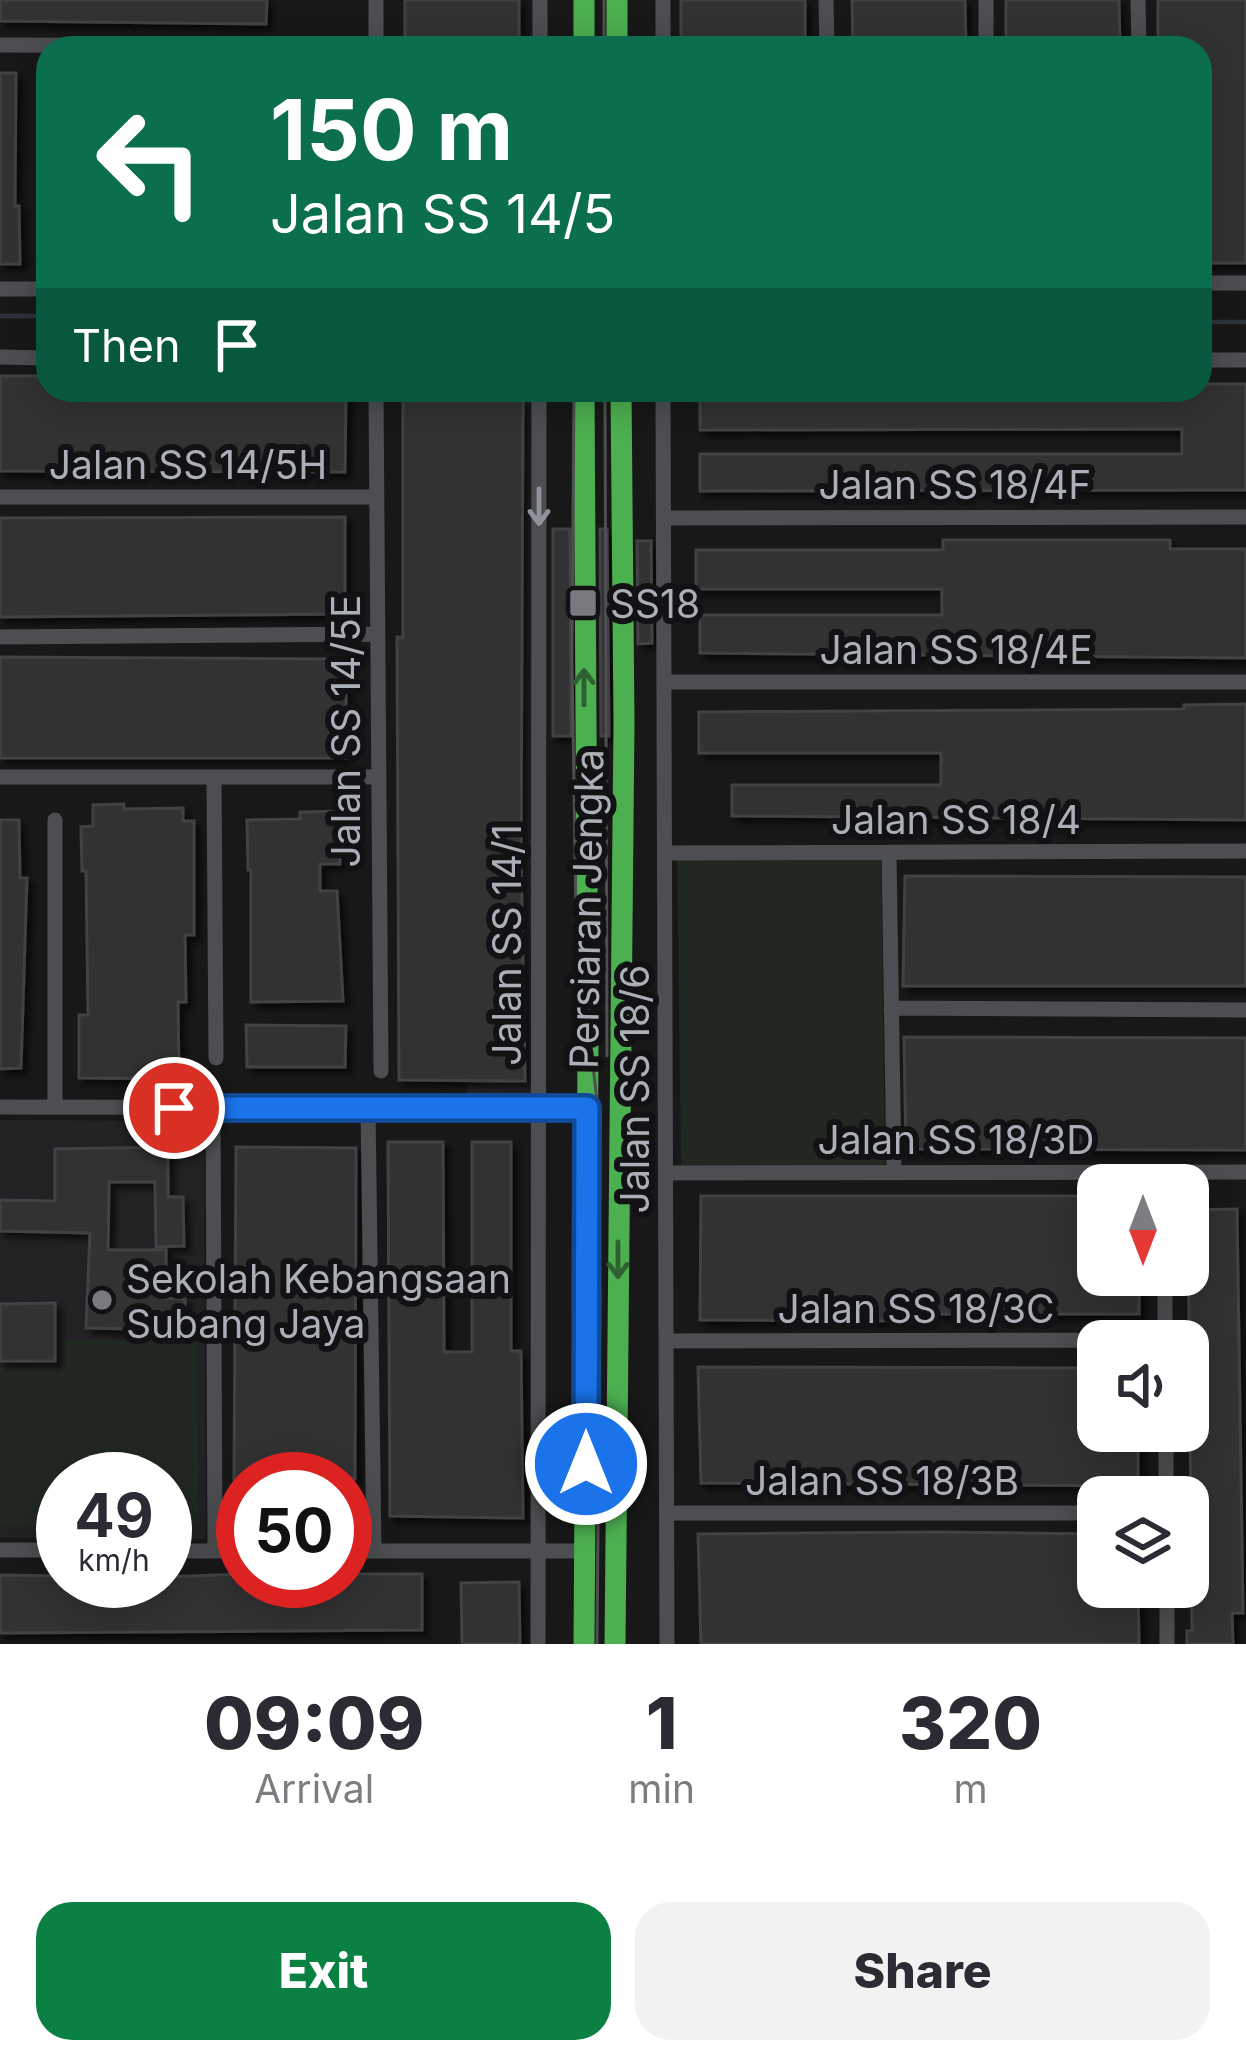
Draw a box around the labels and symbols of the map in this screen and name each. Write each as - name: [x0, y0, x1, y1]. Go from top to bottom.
- street label: Jalan SS 14/5H: [49, 441, 327, 488]
- street label: Jalan SS 18/4F: [819, 461, 1091, 508]
- one-way arrow: [528, 487, 550, 526]
- place label: SS18: [610, 580, 700, 627]
- marker: SS18: [567, 587, 599, 619]
- street label: Jalan SS 14/5E: [322, 595, 369, 867]
- street label: Jalan SS 18/4E: [819, 626, 1093, 673]
- one-way arrow: [573, 668, 595, 707]
- street label: Persiaran Jengka: [560, 749, 612, 1069]
- street label: Jalan SS 18/4: [831, 796, 1081, 843]
- street label: Jalan SS 14/1: [483, 824, 530, 1066]
- street label: Jalan SS 18/6: [611, 965, 658, 1213]
- pin: [123, 1057, 225, 1159]
- street label: Jalan SS 18/3D: [818, 1116, 1094, 1163]
- north arrow: [1077, 1164, 1209, 1296]
- one-way arrow: [607, 1240, 629, 1279]
- place label: Sekolah Kebangsaan Subang Jaya: [126, 1255, 511, 1347]
- street label: Jalan SS 18/3C: [777, 1285, 1055, 1332]
- marker: Sekolah Kebangsaan Subang Jaya: [89, 1287, 115, 1313]
- position arrow: [523, 1401, 649, 1527]
- speed limit sign: 50: [216, 1452, 372, 1608]
- street label: Jalan SS 18/3B: [745, 1457, 1019, 1504]

